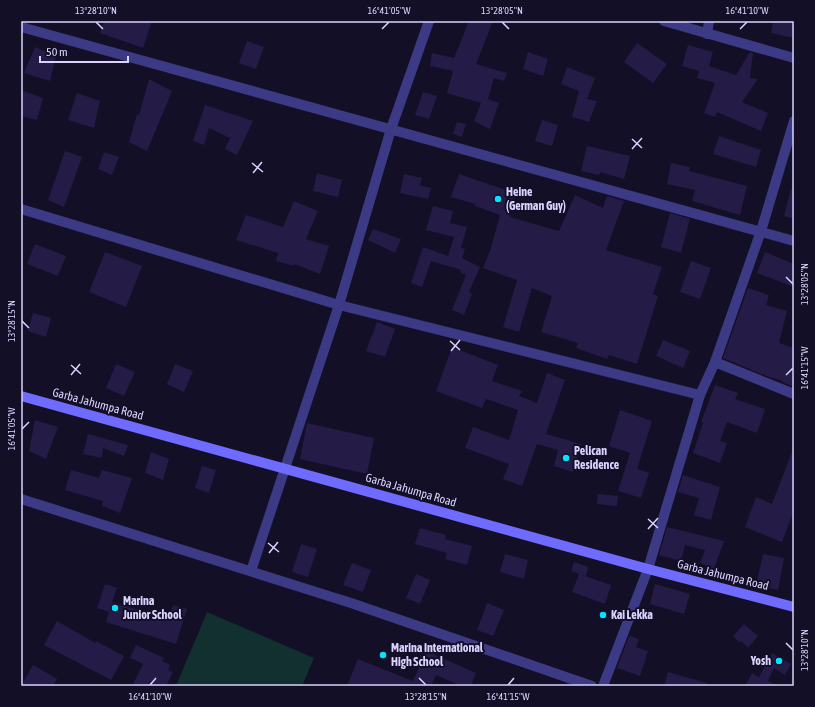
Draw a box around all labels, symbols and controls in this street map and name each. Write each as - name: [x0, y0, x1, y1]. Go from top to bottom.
- text: 13°28'10"N: [75, 5, 117, 16]
- text: 16°41'05"W: [367, 5, 411, 16]
- text: 13°28'05"N: [481, 5, 523, 16]
- text: 16°41'10"W: [725, 5, 769, 16]
- scale bar: [40, 38, 128, 64]
- text: 50 m: [46, 45, 68, 59]
- place label: Heine (German Guy): [506, 185, 566, 213]
- marker: Heine (German Guy): [493, 194, 503, 204]
- text: 13°28'05"N: [799, 263, 810, 305]
- text: 13°28'15"N: [6, 300, 17, 342]
- text: 16°41'15"W: [799, 346, 810, 390]
- street label: Garba Jahumpa Road: [51, 385, 145, 423]
- text: 16°41'05"W: [6, 407, 17, 451]
- place label: Pelican Residence: [574, 444, 620, 472]
- marker: Pelican Residence: [561, 453, 571, 463]
- street label: Garba Jahumpa Road: [364, 470, 458, 510]
- street label: Garba Jahumpa Road: [676, 557, 770, 593]
- place label: Marina Junior School: [122, 594, 183, 622]
- marker: Marina Junior School: [110, 603, 120, 613]
- place label: Kai Lekka: [611, 608, 653, 622]
- marker: Kai Lekka: [598, 610, 608, 620]
- text: 13°28'10"N: [799, 629, 810, 671]
- place label: Marina International High School: [391, 641, 484, 669]
- marker: Marina International High School: [378, 650, 388, 660]
- place label: Yosh: [750, 654, 771, 668]
- marker: Yosh: [774, 656, 784, 666]
- text: 16°41'10"W: [128, 691, 172, 702]
- text: 13°28'15"N: [405, 691, 447, 702]
- text: 16°41'15"W: [486, 691, 530, 702]

